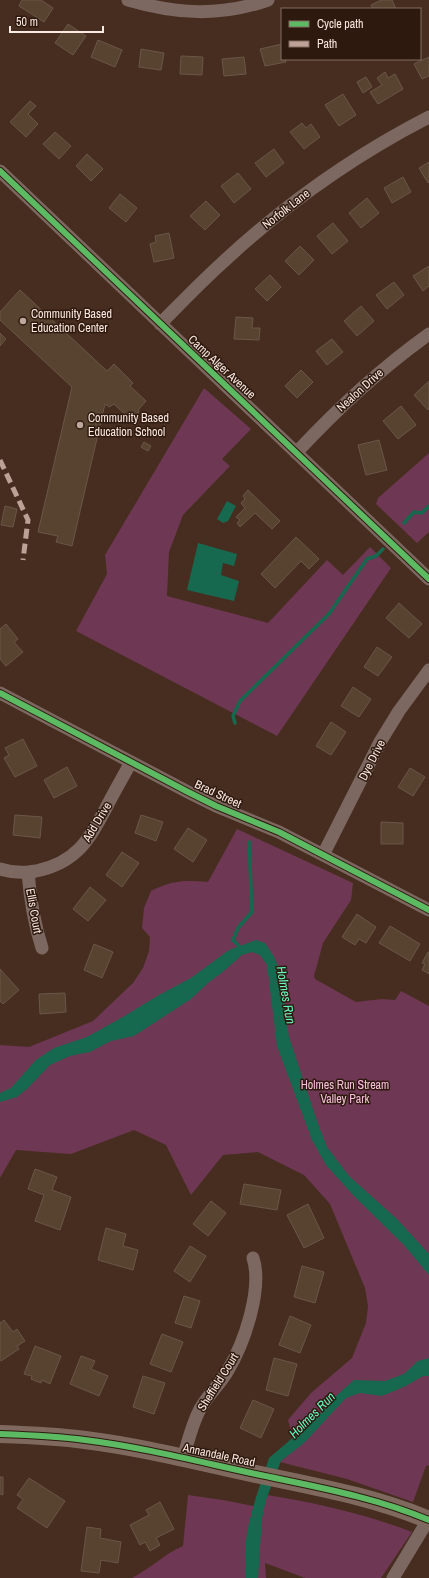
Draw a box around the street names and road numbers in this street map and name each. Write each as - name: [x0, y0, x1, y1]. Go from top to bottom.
- street label: Norfolk Lane: [259, 186, 313, 232]
- street label: Camp Alger Avenue: [185, 332, 259, 402]
- street label: Nealon Drive: [333, 365, 387, 415]
- street label: Dye Drive: [355, 737, 389, 783]
- street label: Brad Street: [192, 776, 244, 812]
- street label: Add Drive: [78, 799, 115, 846]
- street label: Ellis Court: [22, 887, 46, 935]
- street label: Sheffield Court: [194, 1350, 242, 1414]
- street label: Annandale Road: [181, 1439, 257, 1470]

